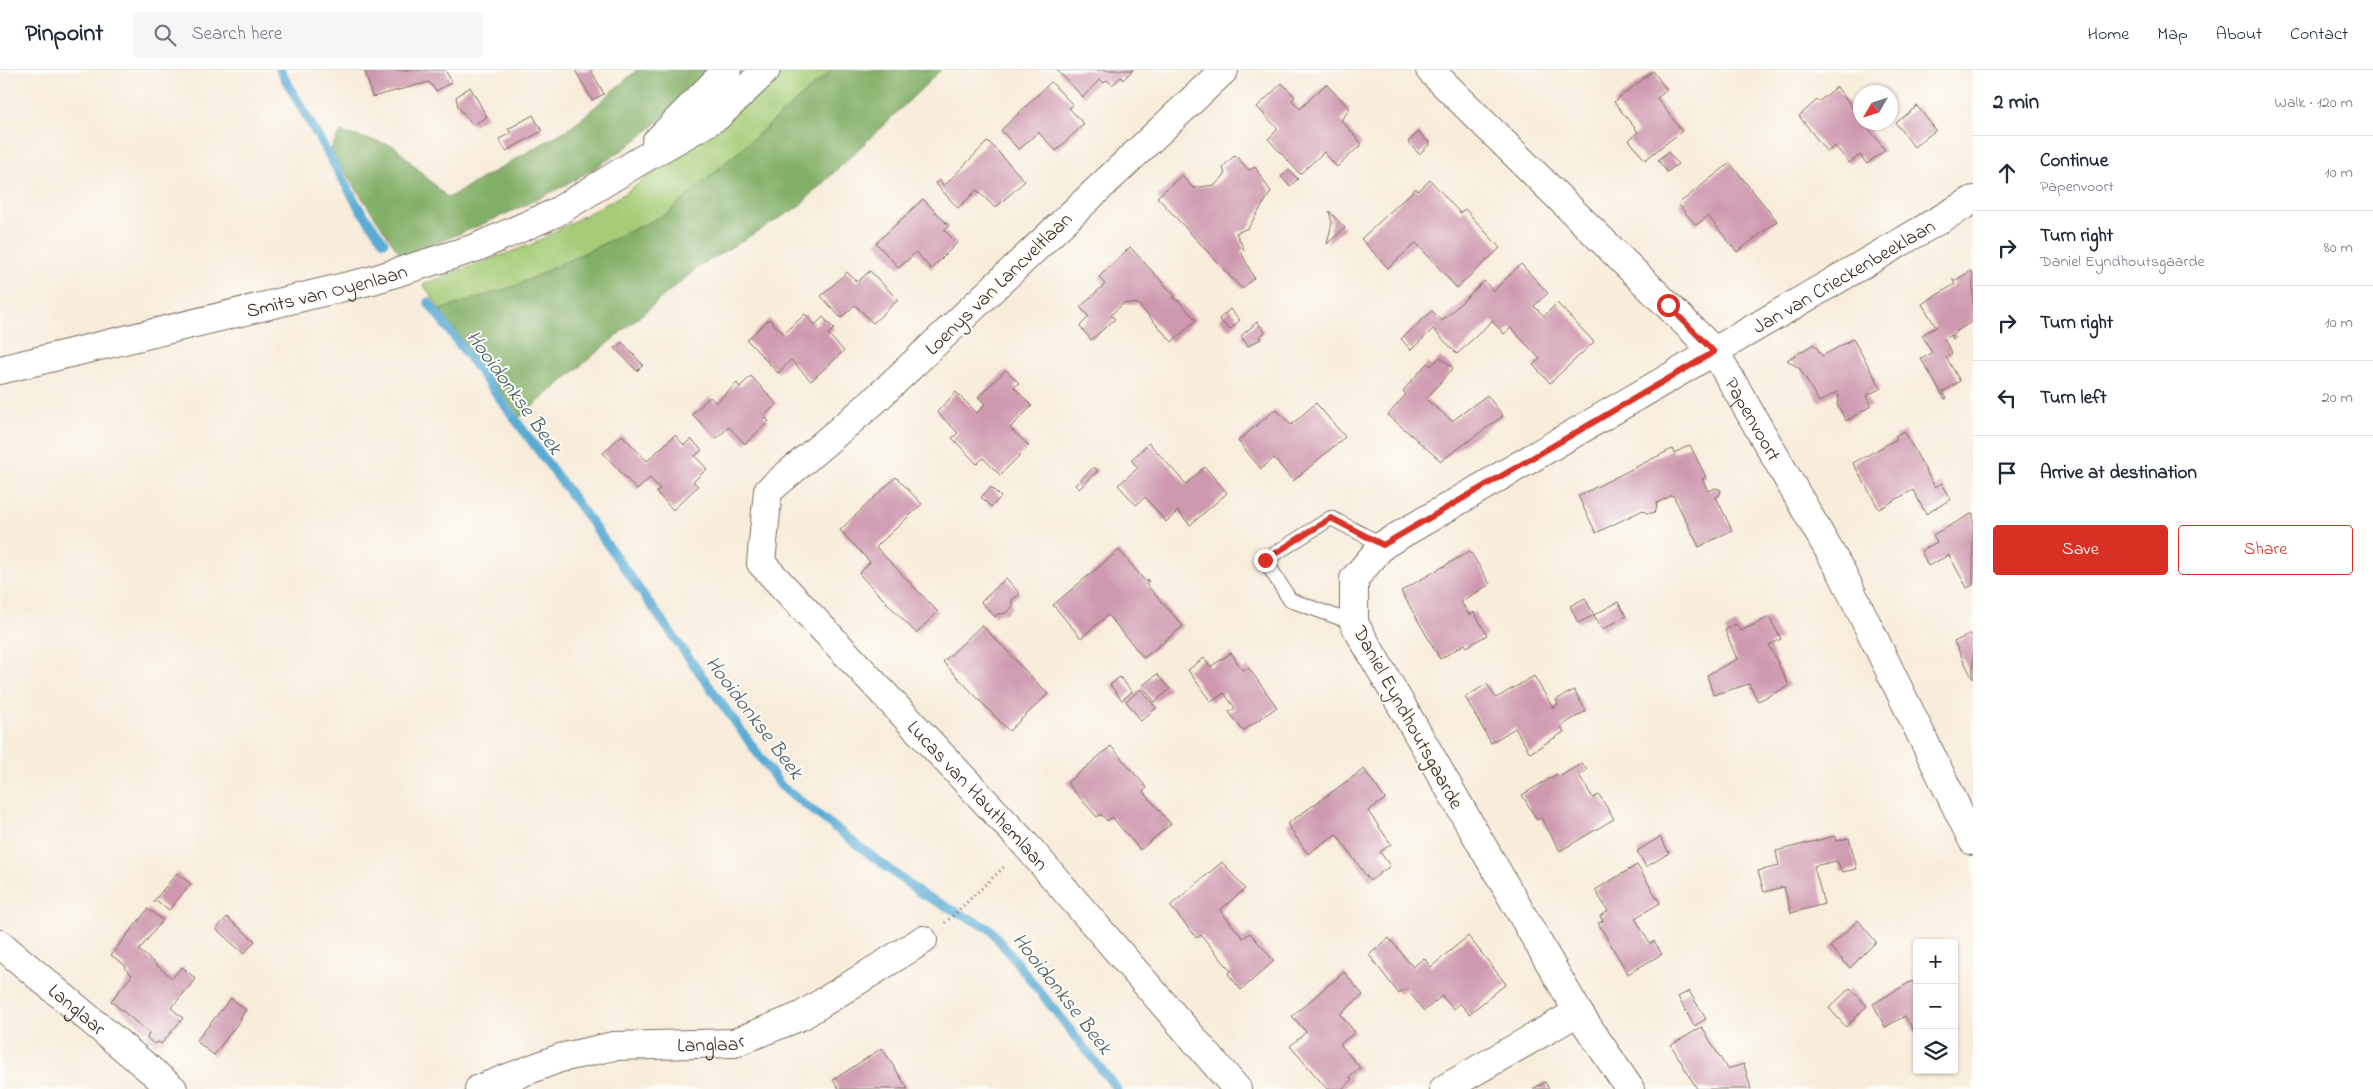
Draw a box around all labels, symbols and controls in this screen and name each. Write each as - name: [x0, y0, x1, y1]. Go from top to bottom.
- search box: [133, 12, 483, 57]
- text: Pinpoint: [25, 17, 103, 52]
- icon: search: [151, 21, 179, 49]
- text: Search here: [191, 21, 282, 48]
- text: Home: [2088, 22, 2129, 48]
- text: Map: [2157, 22, 2188, 48]
- text: About: [2216, 22, 2262, 48]
- text: Contact: [2290, 22, 2348, 48]
- north arrow: [1853, 85, 1898, 130]
- text: 2 min: [1993, 88, 2039, 118]
- text: Walk · 120 m: [2274, 91, 2353, 115]
- text: Continue: [2040, 148, 2108, 175]
- icon: ahead: [1993, 159, 2021, 187]
- text: 10 m: [2325, 161, 2353, 185]
- text: Papenvoort: [2040, 175, 2114, 199]
- street label: Loenys van Lancveltlaan: [919, 206, 1080, 363]
- street label: Jan van Crieckenbeeklaan: [1748, 213, 1942, 343]
- text: Turn right: [2040, 223, 2113, 250]
- icon: right: [1993, 234, 2021, 262]
- text: 80 m: [2324, 236, 2353, 260]
- text: Daniel Eyndhoutsgaarde: [2040, 250, 2205, 274]
- street label: Smits van Oyenlaan: [243, 258, 412, 327]
- route start: [1657, 294, 1680, 317]
- icon: right: [1993, 309, 2021, 337]
- text: Turn right: [2040, 310, 2113, 337]
- text: 10 m: [2325, 311, 2353, 335]
- water label: Hooidonkse Beek: [458, 325, 569, 462]
- street label: Papenvoort: [1716, 373, 1787, 468]
- icon: left: [1993, 384, 2021, 412]
- text: Turn left: [2040, 385, 2107, 412]
- text: 20 m: [2322, 386, 2353, 410]
- icon: arrive: [1993, 459, 2021, 487]
- text: Arrive at destination: [2040, 460, 2197, 487]
- button: Save: [1993, 525, 2168, 575]
- button: Share: [2178, 525, 2353, 575]
- route end: [1254, 549, 1277, 572]
- street label: Daniel Eyndhoutsgaarde: [1343, 620, 1469, 816]
- water label: Hooidonkse Beek: [697, 650, 810, 787]
- street label: Lucas van Hauthemlaan: [899, 715, 1054, 878]
- water label: Hooidonkse Beek: [1004, 927, 1119, 1062]
- map controls: [1913, 939, 1958, 1074]
- button: +: [1913, 939, 1958, 984]
- street label: Langlaar: [41, 978, 112, 1044]
- button: −: [1913, 984, 1958, 1029]
- street label: Langlaar: [677, 1028, 751, 1062]
- button: layers: [1913, 1029, 1958, 1074]

